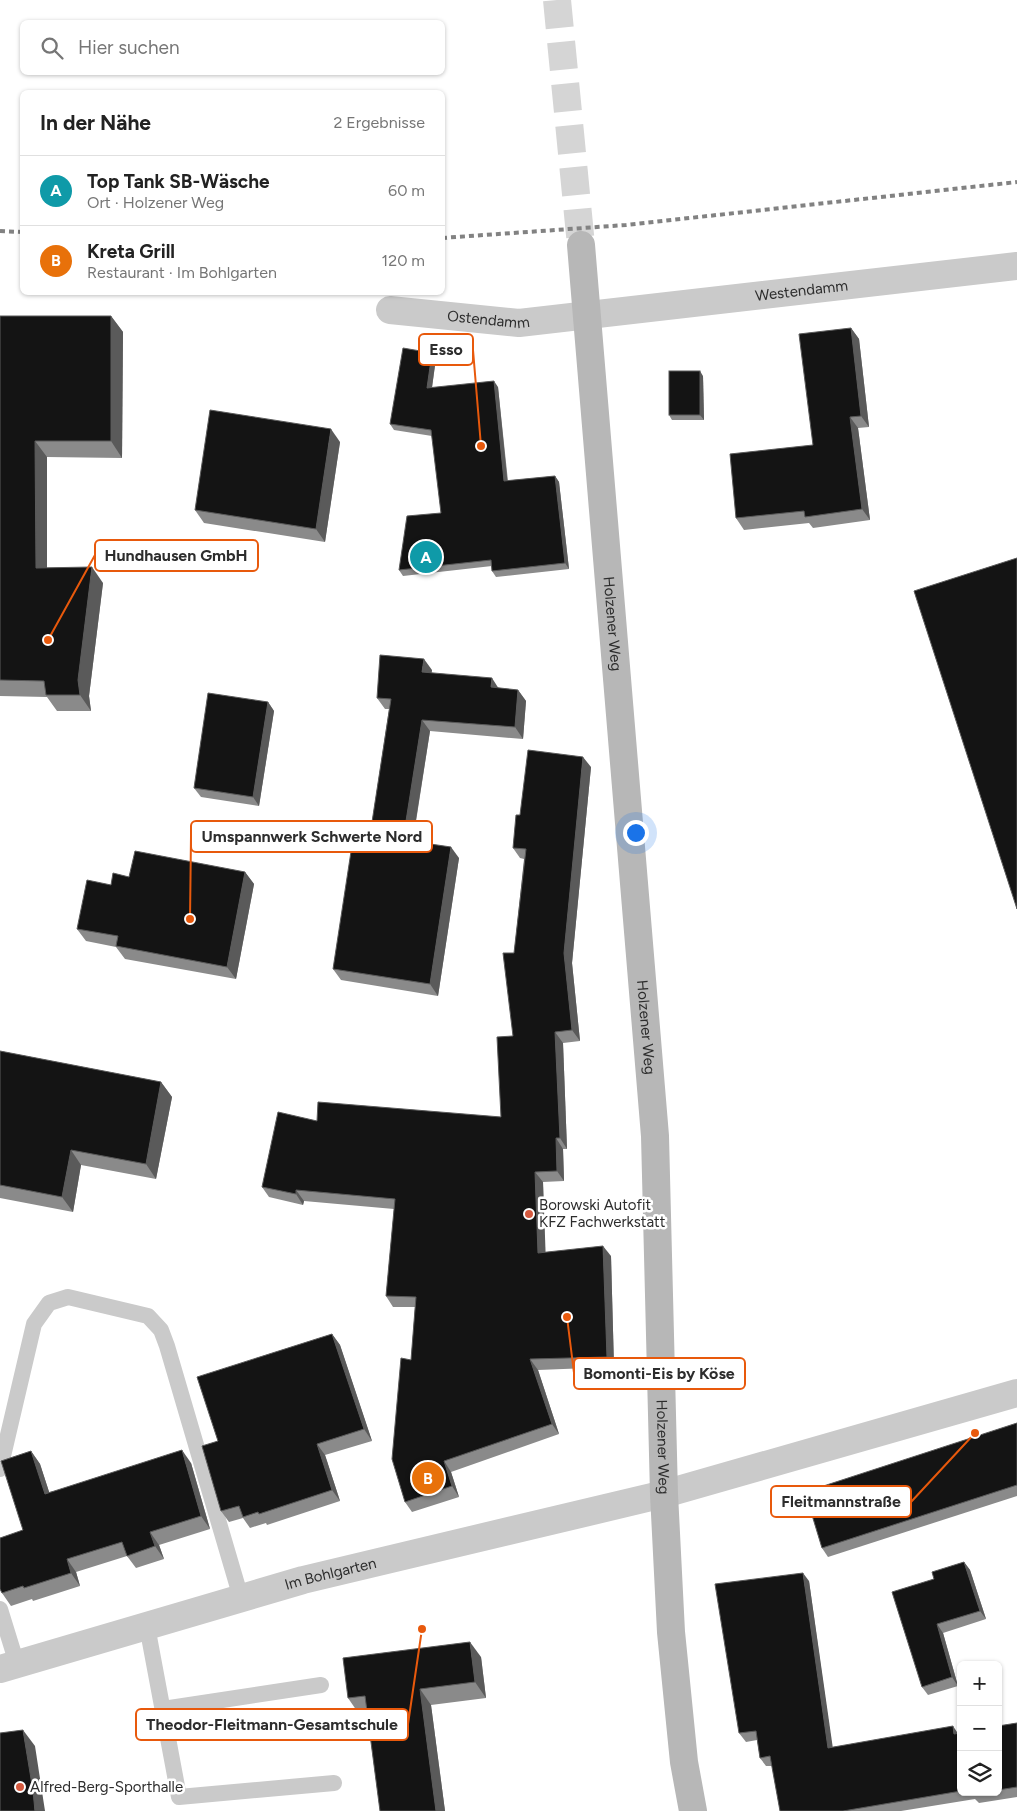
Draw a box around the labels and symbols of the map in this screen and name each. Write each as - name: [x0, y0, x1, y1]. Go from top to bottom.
- street label: Westendamm: [754, 276, 849, 305]
- street label: Ostendamm: [446, 307, 531, 332]
- callout: Esso: [419, 334, 473, 365]
- text: Esso: [429, 340, 463, 359]
- pin: A: [410, 538, 442, 576]
- callout: Hundhausen GmbH: [95, 540, 258, 571]
- text: Hundhausen GmbH: [104, 546, 248, 565]
- street label: Holzener Weg: [600, 576, 625, 672]
- your location: [623, 820, 649, 846]
- callout: Umspannwerk Schwerte Nord: [191, 821, 432, 852]
- text: Umspannwerk Schwerte Nord: [202, 827, 422, 846]
- street label: Holzener Weg: [633, 979, 659, 1075]
- place label: Borowski Autofit KFZ Fachwerkstatt: [539, 1196, 666, 1231]
- marker: Borowski Autofit KFZ Fachwerkstatt: [523, 1208, 535, 1220]
- callout: Bomonti-Eis by Köse: [574, 1358, 745, 1389]
- text: Bomonti-Eis by Köse: [583, 1364, 735, 1383]
- street label: Holzener Weg: [653, 1399, 673, 1495]
- pin: B: [412, 1459, 444, 1497]
- callout: Fleitmannstraße: [771, 1486, 911, 1517]
- text: Fleitmannstraße: [781, 1492, 901, 1511]
- street label: Im Bohlgarten: [282, 1554, 378, 1594]
- callout: Theodor-Fleitmann-Gesamtschule: [136, 1709, 408, 1740]
- text: Theodor-Fleitmann-Gesamtschule: [146, 1715, 398, 1734]
- place label: Alfred-Berg-Sporthalle: [30, 1778, 183, 1796]
- marker: Alfred-Berg-Sporthalle: [14, 1781, 26, 1793]

